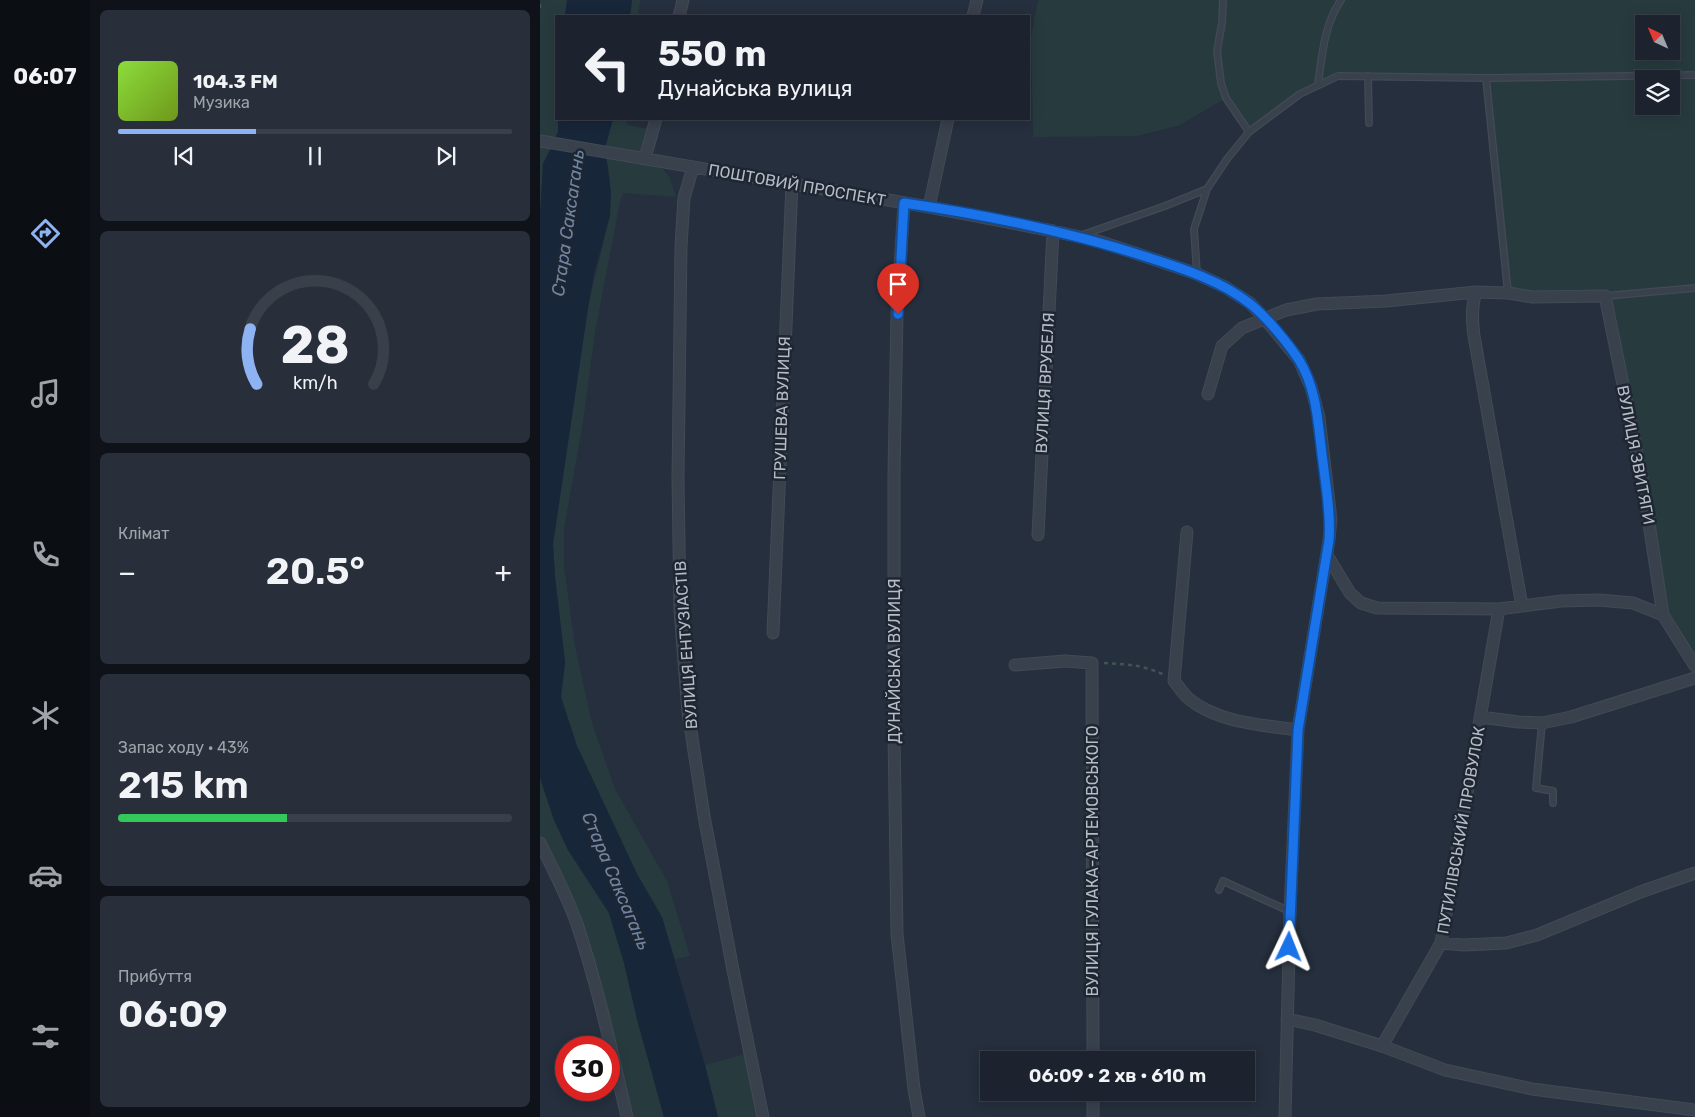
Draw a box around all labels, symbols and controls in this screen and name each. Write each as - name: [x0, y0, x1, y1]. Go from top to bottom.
- north arrow: [1635, 15, 1680, 60]
- map controls: [1635, 15, 1680, 115]
- text: 550 m: [658, 33, 767, 75]
- icon: left: [575, 35, 640, 100]
- text: 06:07: [13, 63, 77, 90]
- text: 104.3 FM: [193, 70, 278, 93]
- button: layers: [1635, 70, 1680, 115]
- text: Дунайська вулиця: [658, 75, 853, 102]
- text: Музика: [193, 93, 250, 112]
- icon: previous: [170, 142, 198, 170]
- icon: pause: [301, 142, 329, 170]
- icon: next: [432, 142, 460, 170]
- water label: Стара Саксагань: [547, 148, 589, 298]
- street label: ПОШТОВИЙ ПРОСПЕКТ: [707, 160, 887, 210]
- icon: directions: [28, 216, 63, 251]
- pin: [877, 263, 919, 314]
- icon: arrive: [884, 270, 912, 298]
- street label: ВУЛИЦЯ ВРУБЕЛЯ: [1032, 312, 1058, 454]
- text: 28: [280, 314, 350, 376]
- street label: ГРУШЕВА ВУЛИЦЯ: [770, 336, 794, 480]
- text: km/h: [293, 372, 337, 393]
- icon: music: [28, 376, 63, 411]
- street label: ВУЛИЦЯ ЗВИТЯГИ: [1613, 384, 1659, 526]
- text: Клімат: [118, 524, 169, 543]
- icon: phone: [28, 537, 63, 572]
- text: 20.5°: [266, 548, 365, 594]
- text: −: [118, 556, 136, 589]
- text: +: [495, 556, 512, 589]
- street label: ВУЛИЦЯ ЕНТУЗІАСТІВ: [671, 560, 701, 730]
- street label: ДУНАЙСЬКА ВУЛИЦЯ: [885, 578, 904, 744]
- icon: climate: [28, 698, 63, 733]
- street label: ПУТИЛІВСЬКИЙ ПРОВУЛОК: [1433, 724, 1489, 936]
- street label: ВУЛИЦЯ ГУЛАКА-АРТЕМОВСЬКОГО: [1083, 726, 1102, 996]
- text: Запас ходу · 43%: [118, 738, 249, 757]
- text: 215 km: [118, 762, 249, 808]
- water label: Стара Саксагань: [577, 809, 655, 953]
- icon: car: [28, 858, 63, 893]
- position arrow: [1262, 920, 1314, 972]
- text: Прибуття: [118, 967, 192, 986]
- text: 06:09: [118, 991, 228, 1037]
- icon: filters: [28, 1019, 63, 1054]
- speed limit sign: 30: [555, 1036, 620, 1101]
- text: 06:09 · 2 хв · 610 m: [1029, 1064, 1206, 1087]

